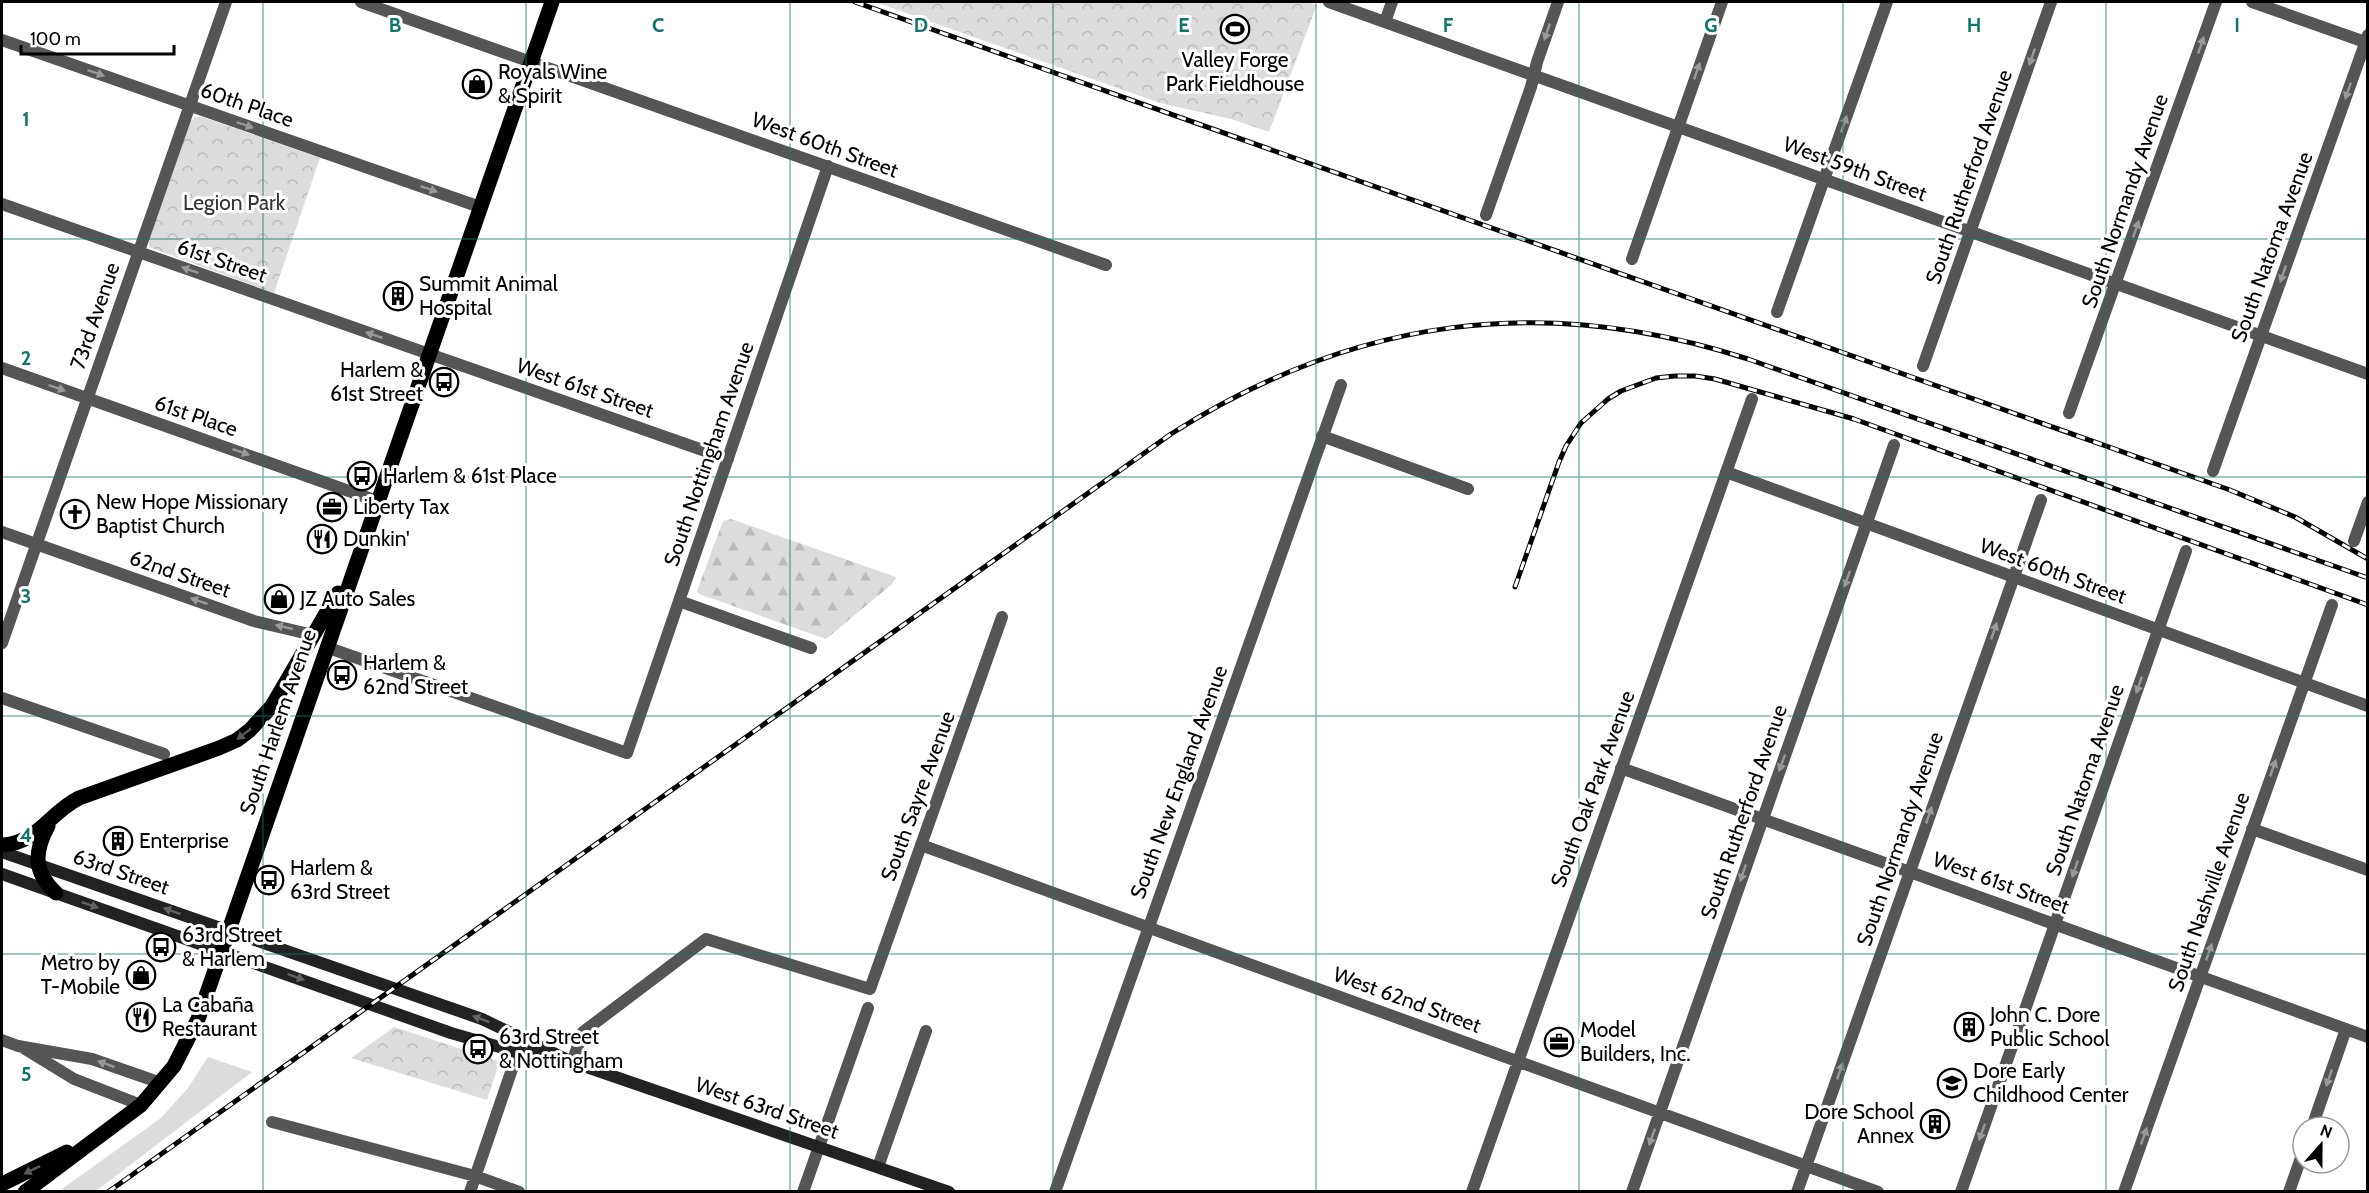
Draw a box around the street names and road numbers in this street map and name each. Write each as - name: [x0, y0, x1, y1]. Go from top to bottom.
- street label: South Rutherford Avenue: [1920, 66, 2017, 287]
- street label: 60th Place: [197, 77, 297, 132]
- street label: South Normandy Avenue: [2076, 90, 2173, 311]
- street label: West 60th Street: [749, 106, 902, 183]
- street label: West 59th Street: [1780, 131, 1930, 206]
- street label: South Natoma Avenue: [2225, 148, 2318, 345]
- street label: 61st Street: [174, 234, 270, 287]
- street label: 73rd Avenue: [65, 259, 125, 373]
- street label: South Nottingham Avenue: [658, 338, 759, 569]
- street label: West 61st Street: [513, 352, 657, 423]
- street label: 61st Place: [151, 390, 241, 441]
- street label: West 60th Street: [1977, 532, 2130, 609]
- street label: 62nd Street: [126, 545, 234, 602]
- street label: South Harlem Avenue: [234, 626, 321, 818]
- street label: South New England Avenue: [1125, 661, 1233, 902]
- street label: South Natoma Avenue: [2040, 681, 2129, 879]
- street label: South Oak Park Avenue: [1545, 687, 1640, 891]
- street label: South Rutherford Avenue: [1695, 701, 1792, 922]
- street label: South Sayre Avenue: [875, 707, 960, 884]
- street label: South Normandy Avenue: [1851, 728, 1948, 949]
- street label: South Nashville Avenue: [2163, 789, 2254, 995]
- street label: 63rd Street: [70, 843, 173, 900]
- street label: West 61st Street: [1930, 846, 2073, 919]
- street label: West 62nd Street: [1330, 961, 1484, 1038]
- street label: West 63rd Street: [692, 1071, 842, 1144]

